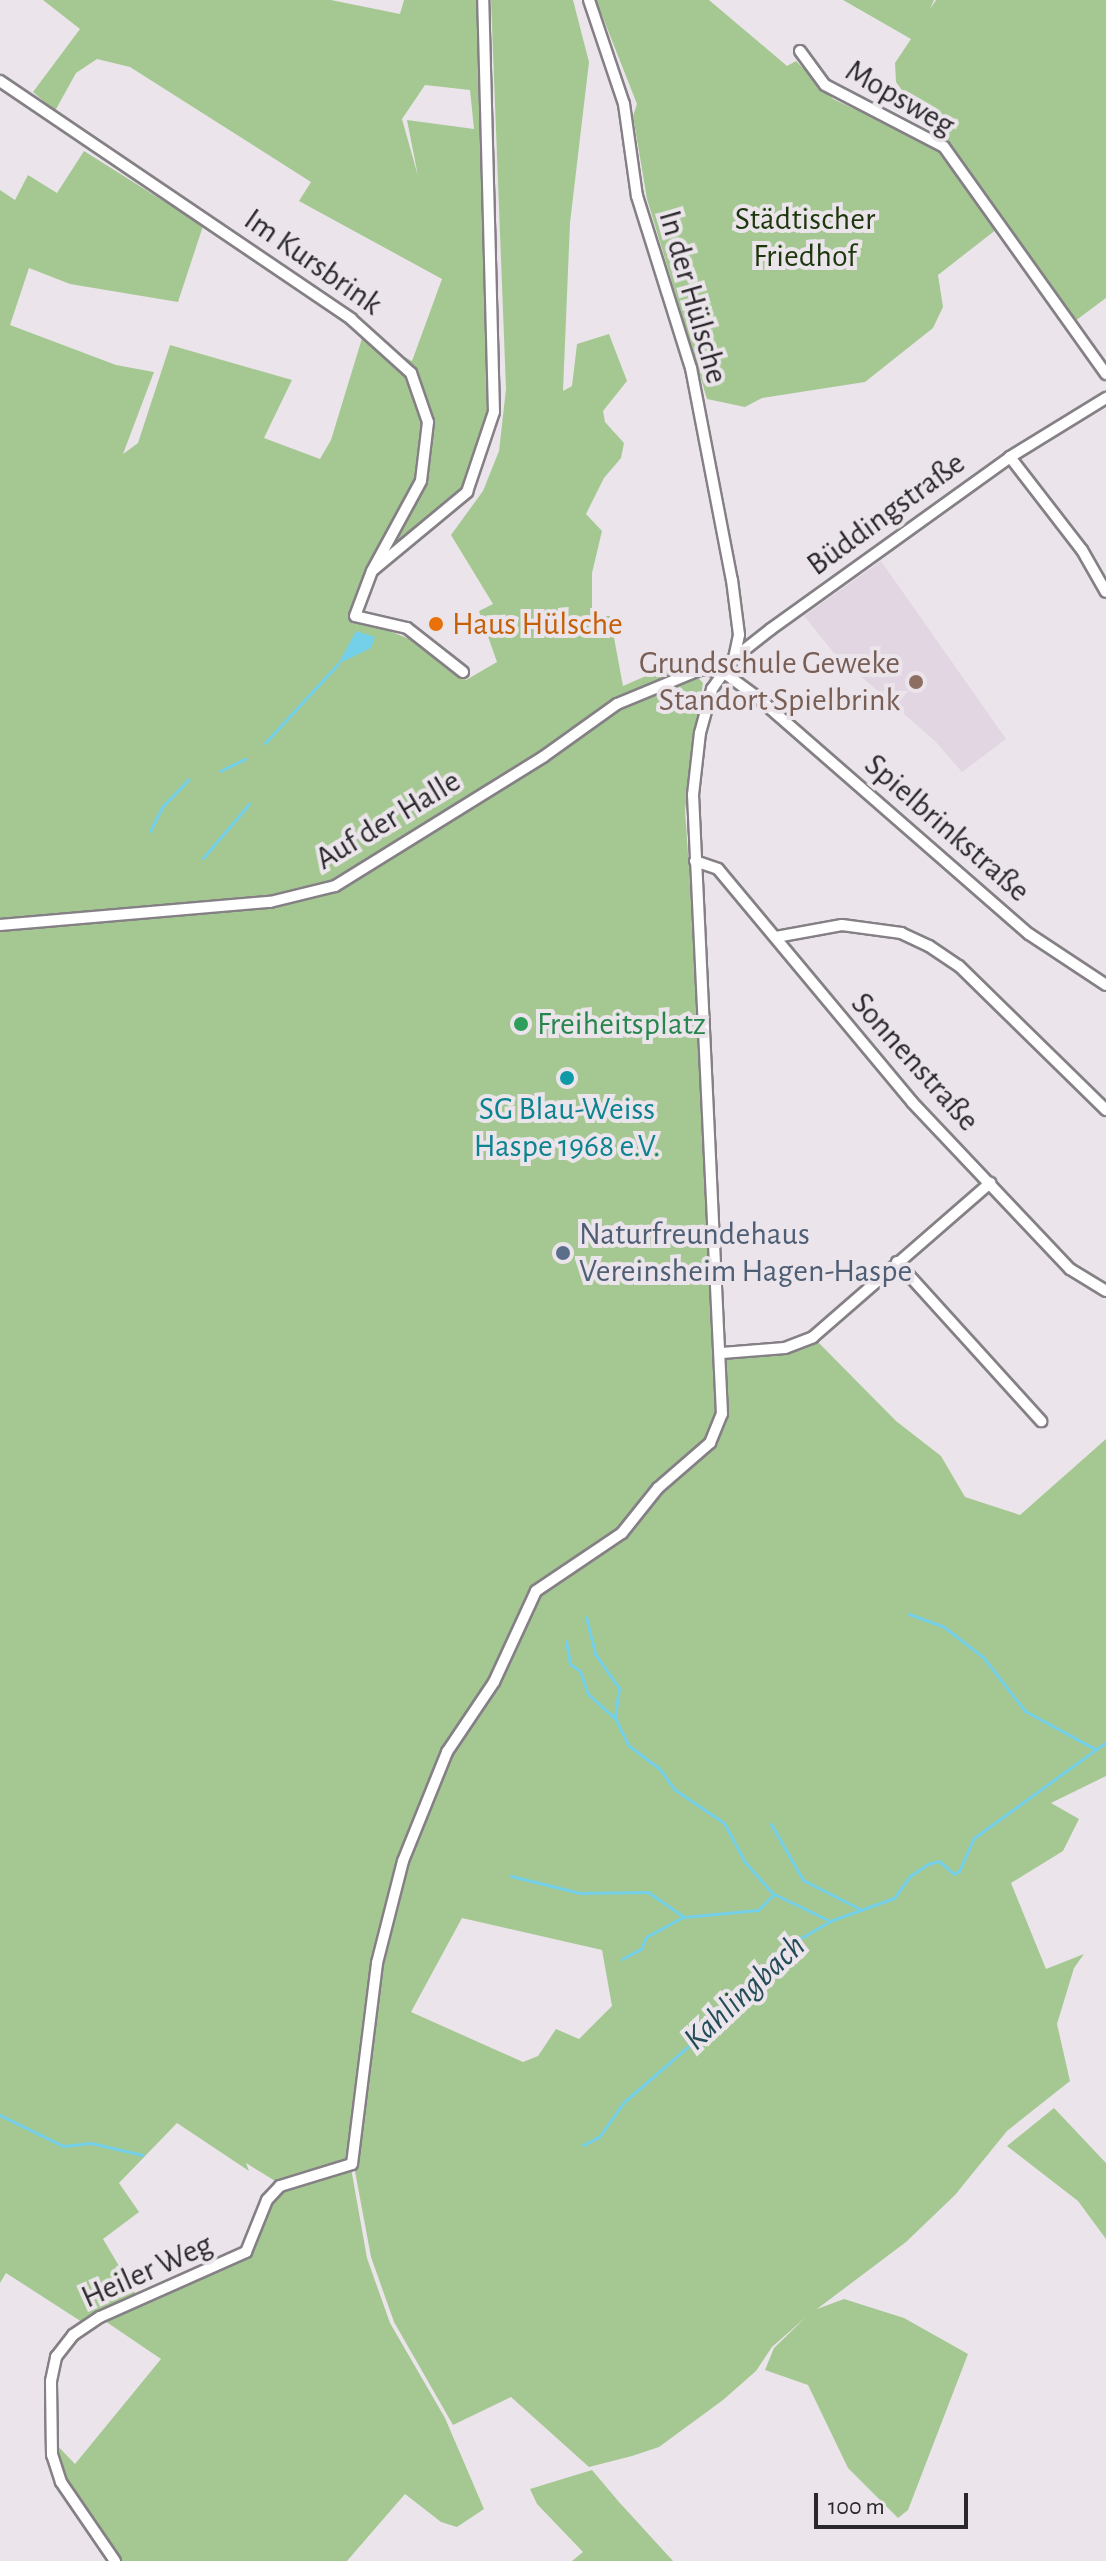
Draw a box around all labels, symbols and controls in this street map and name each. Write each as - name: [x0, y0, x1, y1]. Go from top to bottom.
- street label: Mopsweg: [839, 51, 961, 145]
- street label: Im Kursbrink: [237, 200, 389, 324]
- park label: Städtischer Friedhof: [735, 201, 875, 276]
- street label: In der Hülsche: [650, 206, 736, 388]
- street label: Büddingstraße: [800, 444, 972, 584]
- place label: Haus Hülsche: [452, 605, 623, 643]
- marker: Haus Hülsche: [427, 615, 445, 633]
- place label: Grundschule Geweke Standort Spielbrink: [639, 645, 900, 720]
- marker: Grundschule Geweke Standort Spielbrink: [907, 673, 925, 691]
- street label: Spielbrinkstraße: [857, 746, 1037, 910]
- street label: Auf der Halle: [309, 762, 467, 878]
- street label: Sonnenstraße: [843, 985, 987, 1139]
- place label: Freiheitsplatz: [537, 1005, 706, 1043]
- marker: Freiheitsplatz: [512, 1015, 530, 1033]
- marker: SG Blau-Weiss Haspe 1968 e.V.: [558, 1069, 576, 1087]
- place label: SG Blau-Weiss Haspe 1968 e.V.: [474, 1091, 660, 1166]
- place label: Naturfreundehaus Vereinsheim Hagen-Haspe: [579, 1216, 912, 1291]
- marker: Naturfreundehaus Vereinsheim Hagen-Haspe: [554, 1244, 572, 1262]
- water label: Kahlingbach: [676, 1926, 814, 2060]
- street label: Heiler Weg: [76, 2225, 218, 2317]
- scale bar: [818, 2477, 972, 2527]
- text: 100 m: [828, 2495, 885, 2519]

